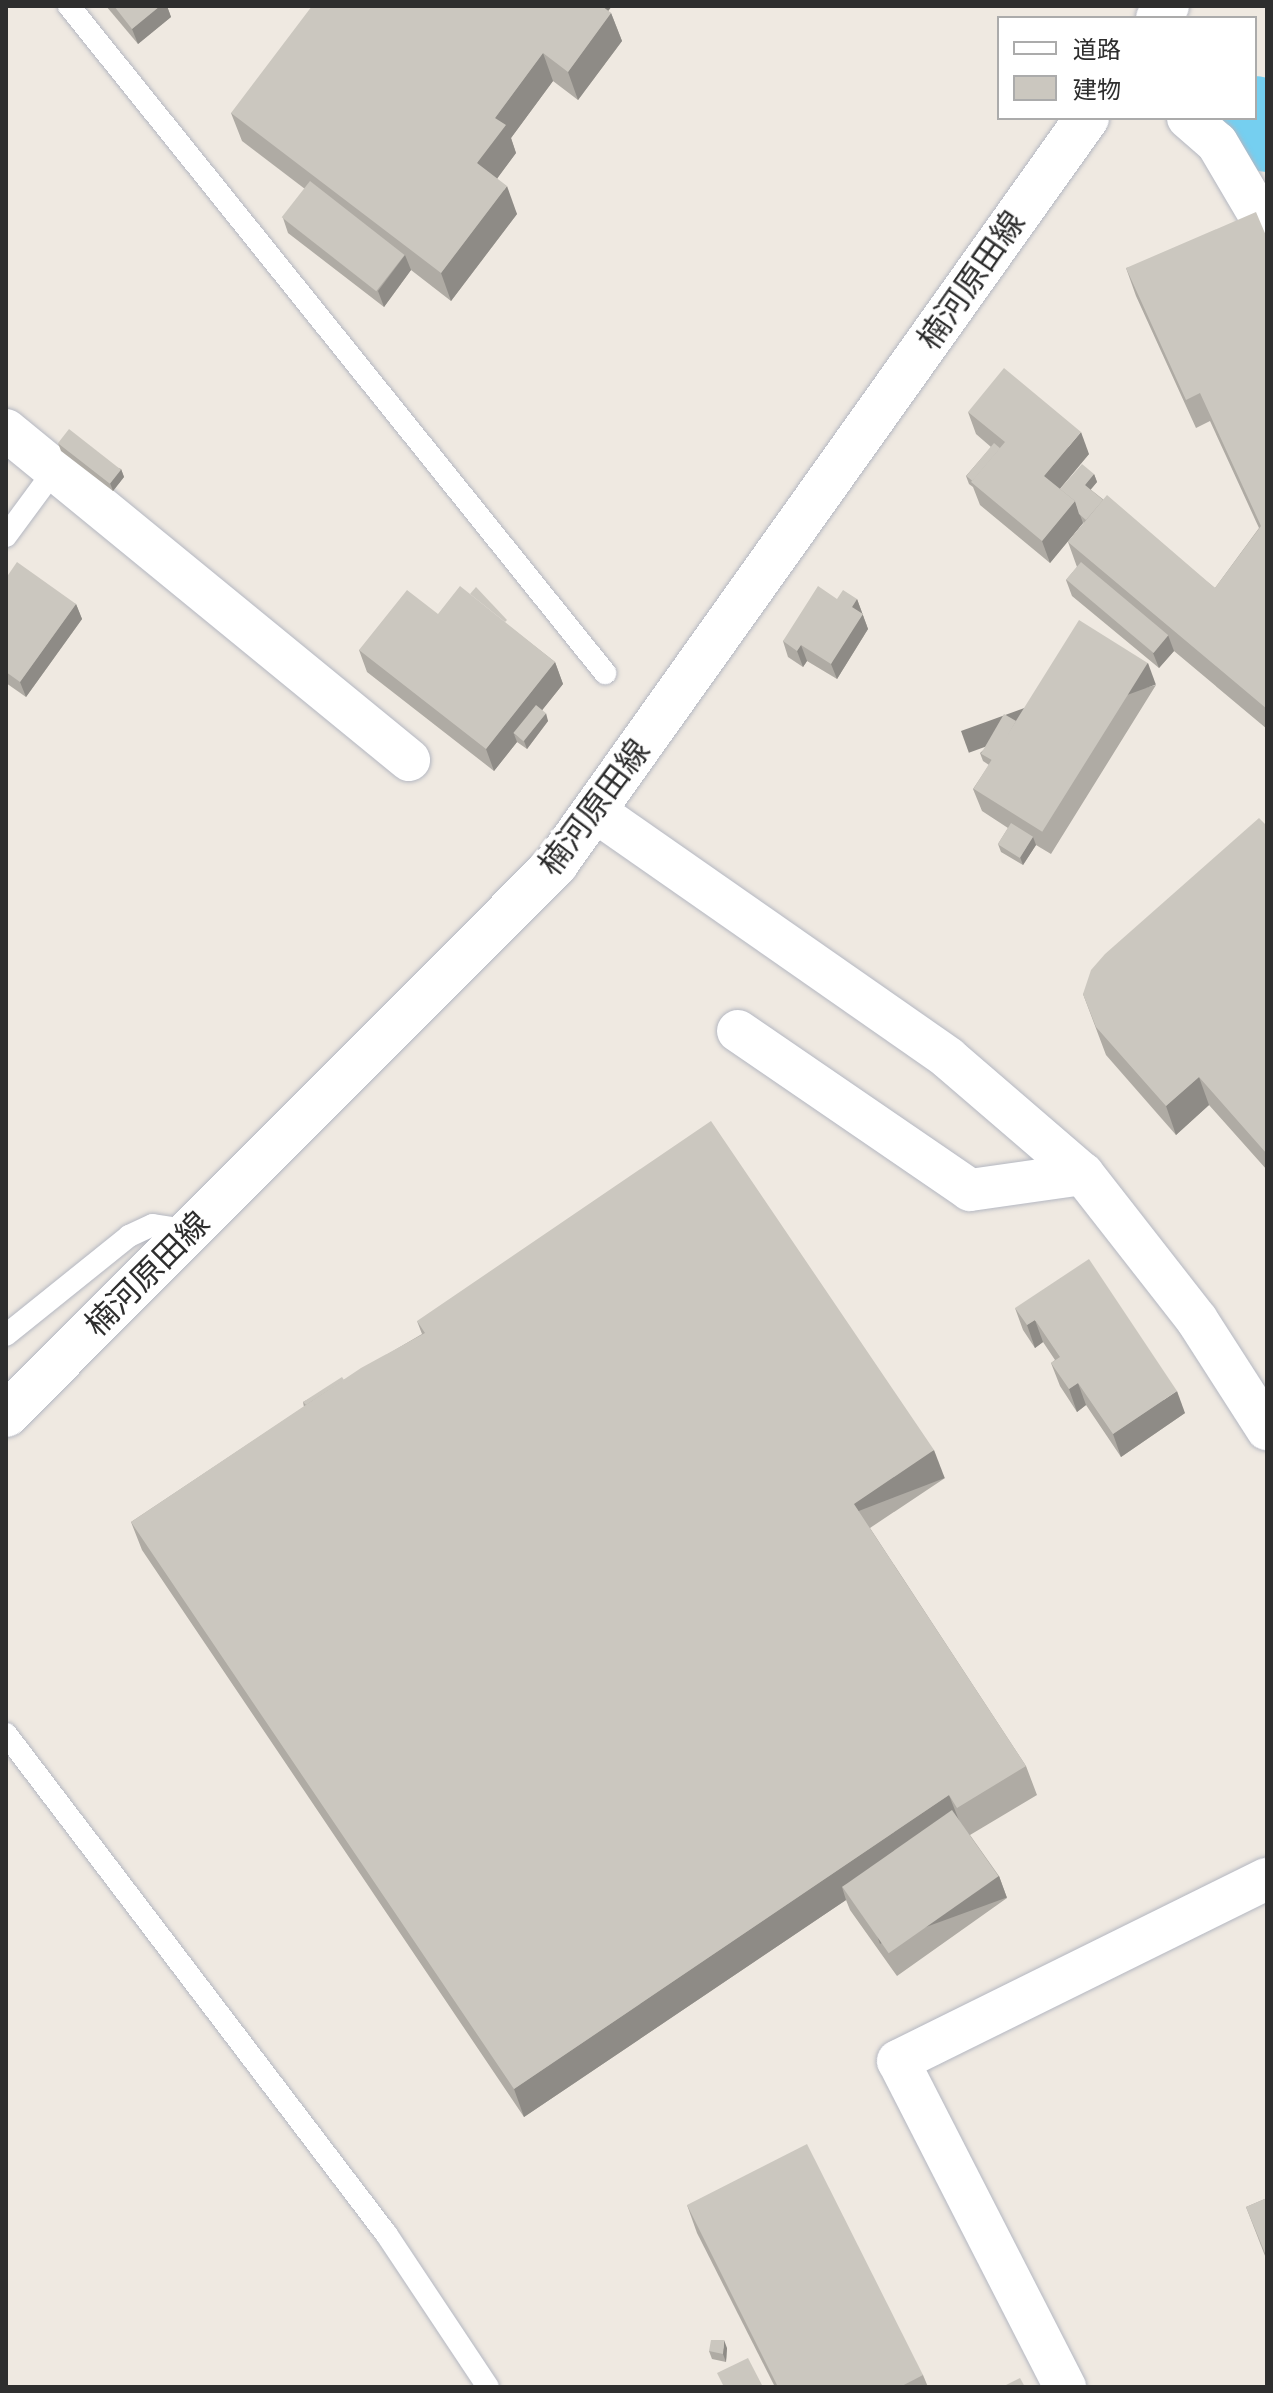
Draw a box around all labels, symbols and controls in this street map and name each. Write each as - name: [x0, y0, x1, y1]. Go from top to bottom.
- legend: [997, 16, 1257, 120]
- text: 道路: [1073, 39, 1121, 63]
- text: 建物: [1073, 79, 1121, 103]
- street label: 楠河原田線: [910, 204, 1034, 358]
- street label: 楠河原田線: [532, 733, 658, 883]
- street label: 楠河原田線: [78, 1205, 218, 1345]

